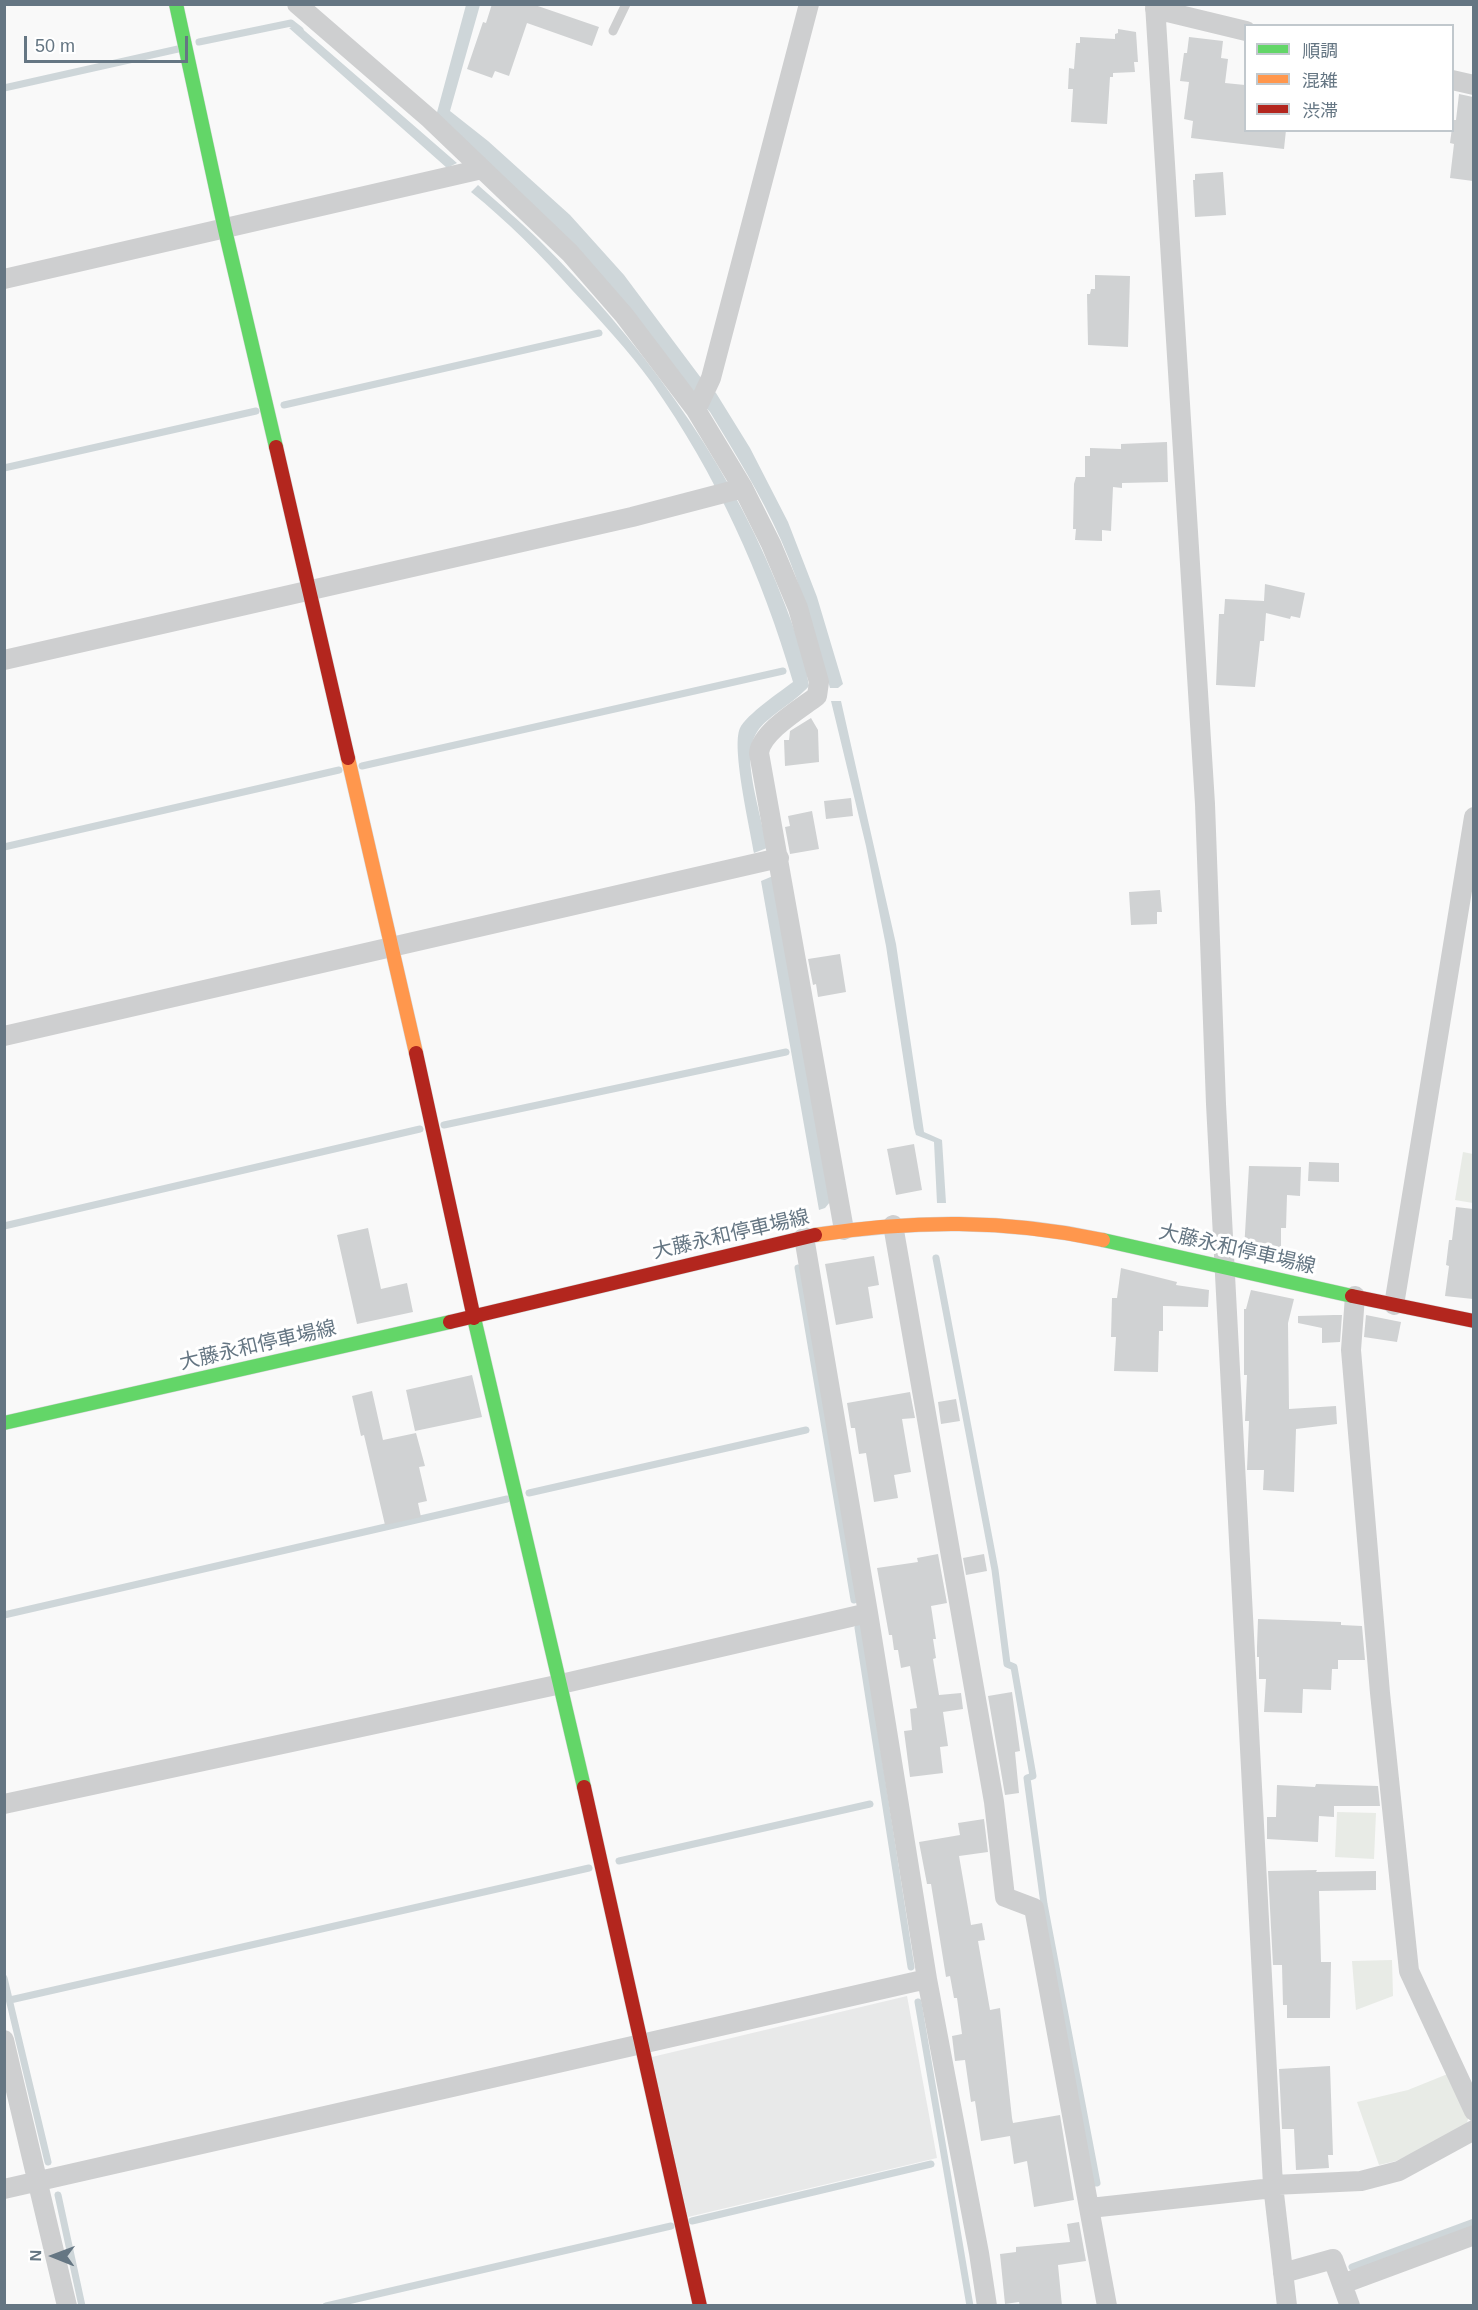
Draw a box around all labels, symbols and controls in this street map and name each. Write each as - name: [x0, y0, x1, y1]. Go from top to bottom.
- scale bar: [27, 24, 190, 62]
- legend: [1244, 24, 1454, 132]
- text: 50 m: [35, 36, 75, 56]
- text: 順調: [1302, 41, 1338, 61]
- text: 混雑: [1302, 71, 1338, 91]
- text: 渋滞: [1302, 101, 1338, 121]
- street label: 大藤永和停車場線: [650, 1205, 812, 1265]
- street label: 大藤永和停車場線: [1156, 1220, 1318, 1280]
- street label: 大藤永和停車場線: [177, 1316, 339, 1376]
- north arrow: [24, 2226, 84, 2286]
- text: N: [27, 2250, 44, 2262]

